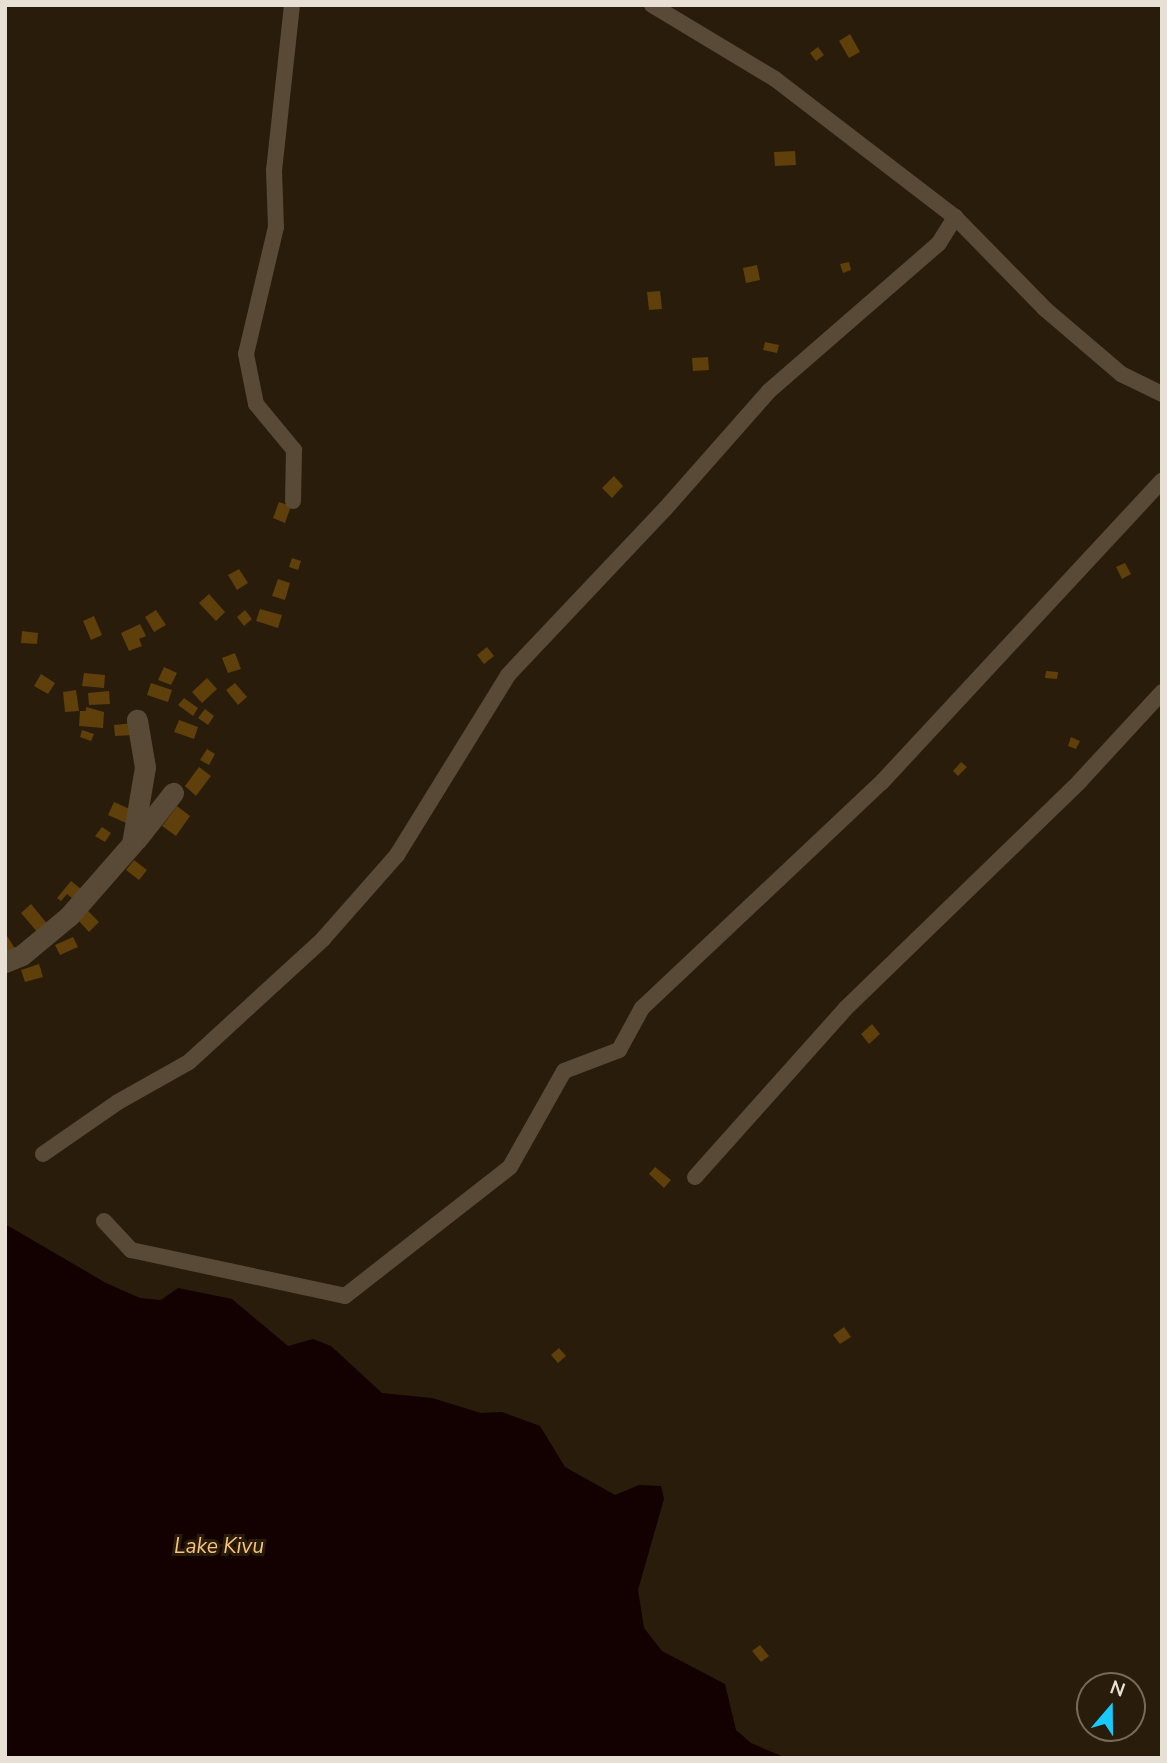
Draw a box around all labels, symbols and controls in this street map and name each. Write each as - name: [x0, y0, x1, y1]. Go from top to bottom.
- water label: Lake Kivu: [174, 1533, 264, 1559]
- north arrow: [1076, 1672, 1146, 1742]
- text: N: [1106, 1674, 1129, 1704]

